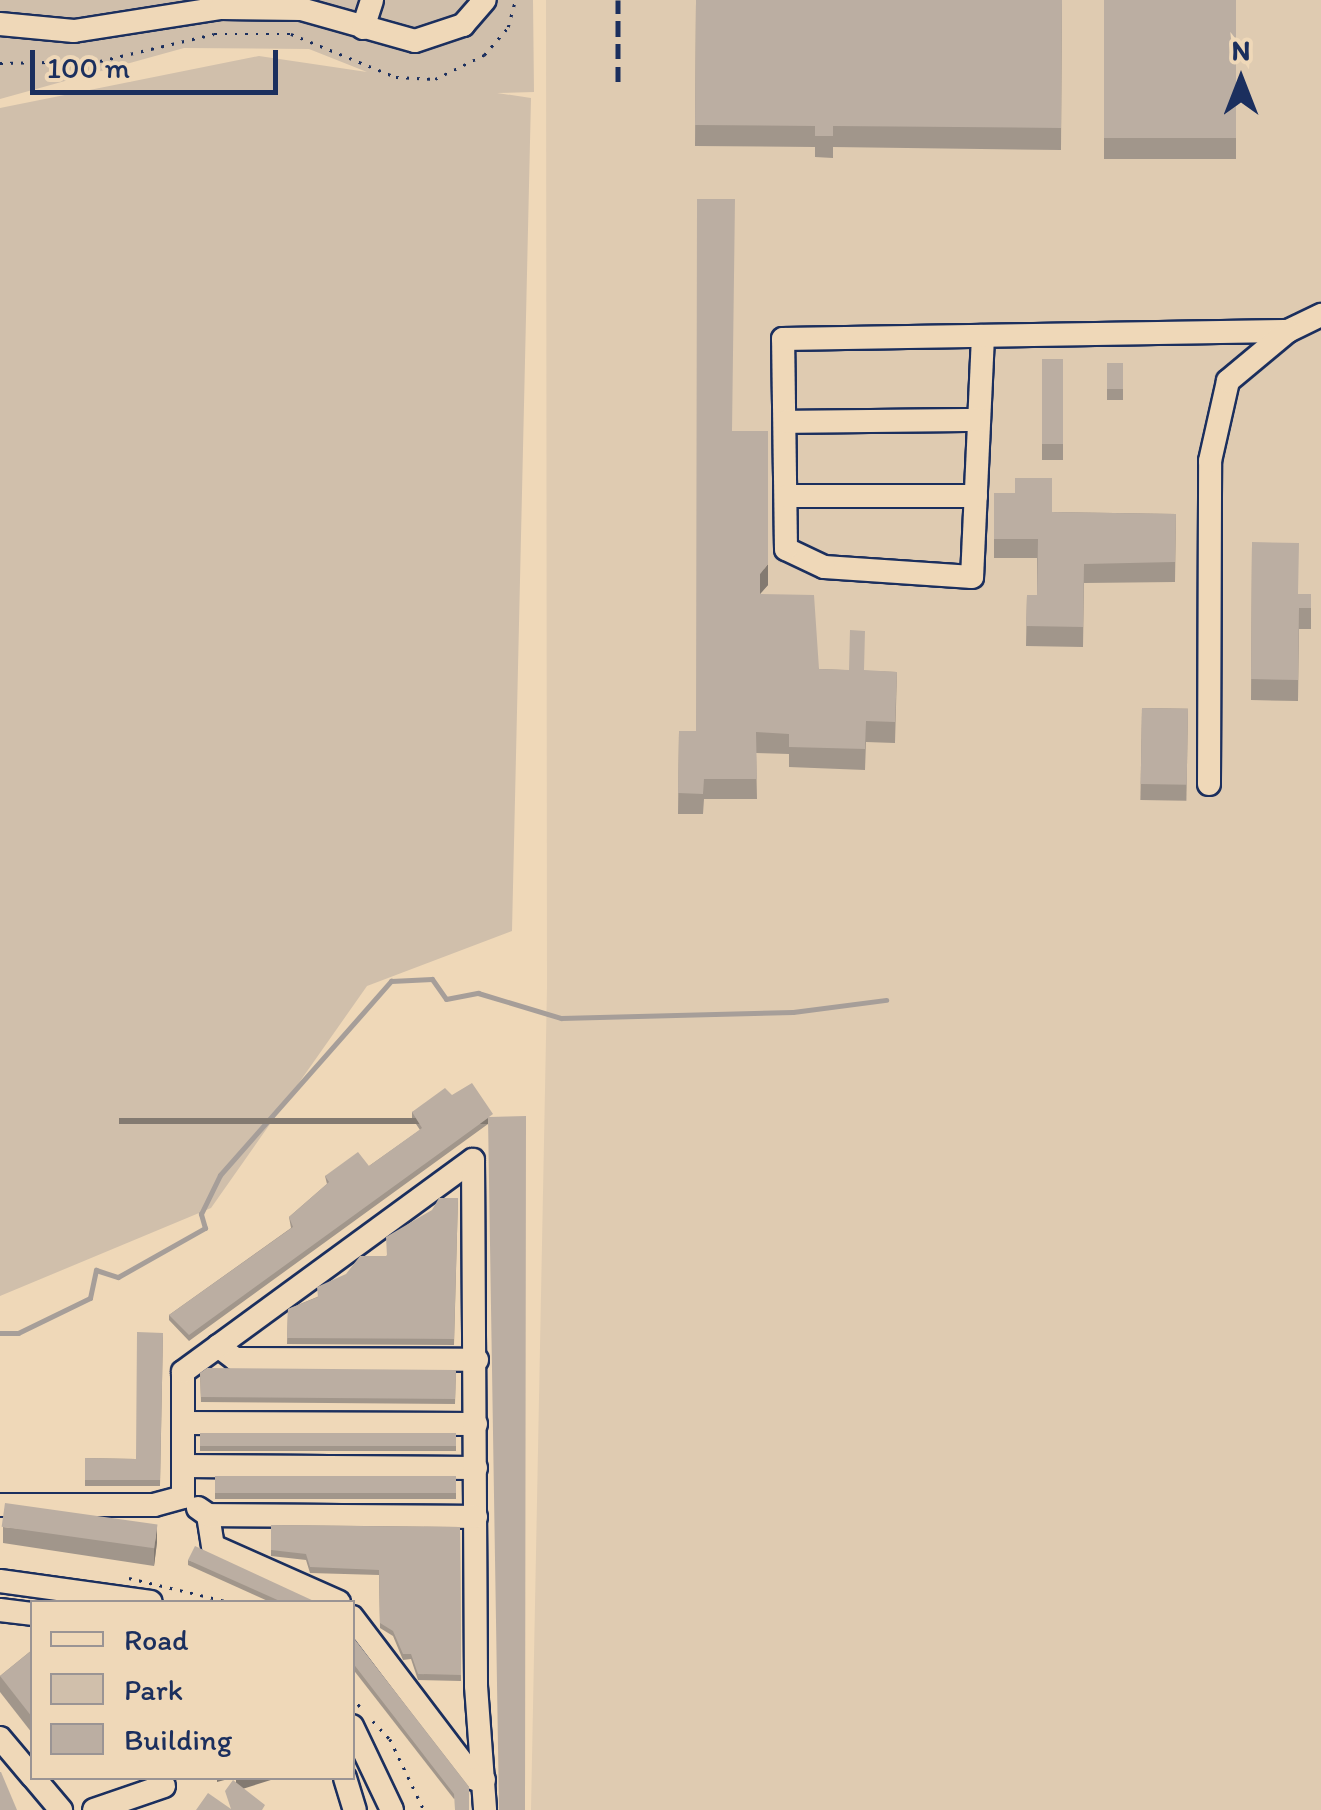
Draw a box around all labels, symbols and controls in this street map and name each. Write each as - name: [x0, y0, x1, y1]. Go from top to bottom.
- scale bar: [35, 30, 282, 92]
- north arrow: [1191, 30, 1291, 130]
- text: N: [1232, 33, 1250, 67]
- text: 100 m: [47, 49, 130, 86]
- legend: [30, 1600, 355, 1780]
- text: Road: [124, 1621, 189, 1658]
- text: Park: [124, 1671, 183, 1708]
- text: Building: [124, 1721, 232, 1758]

